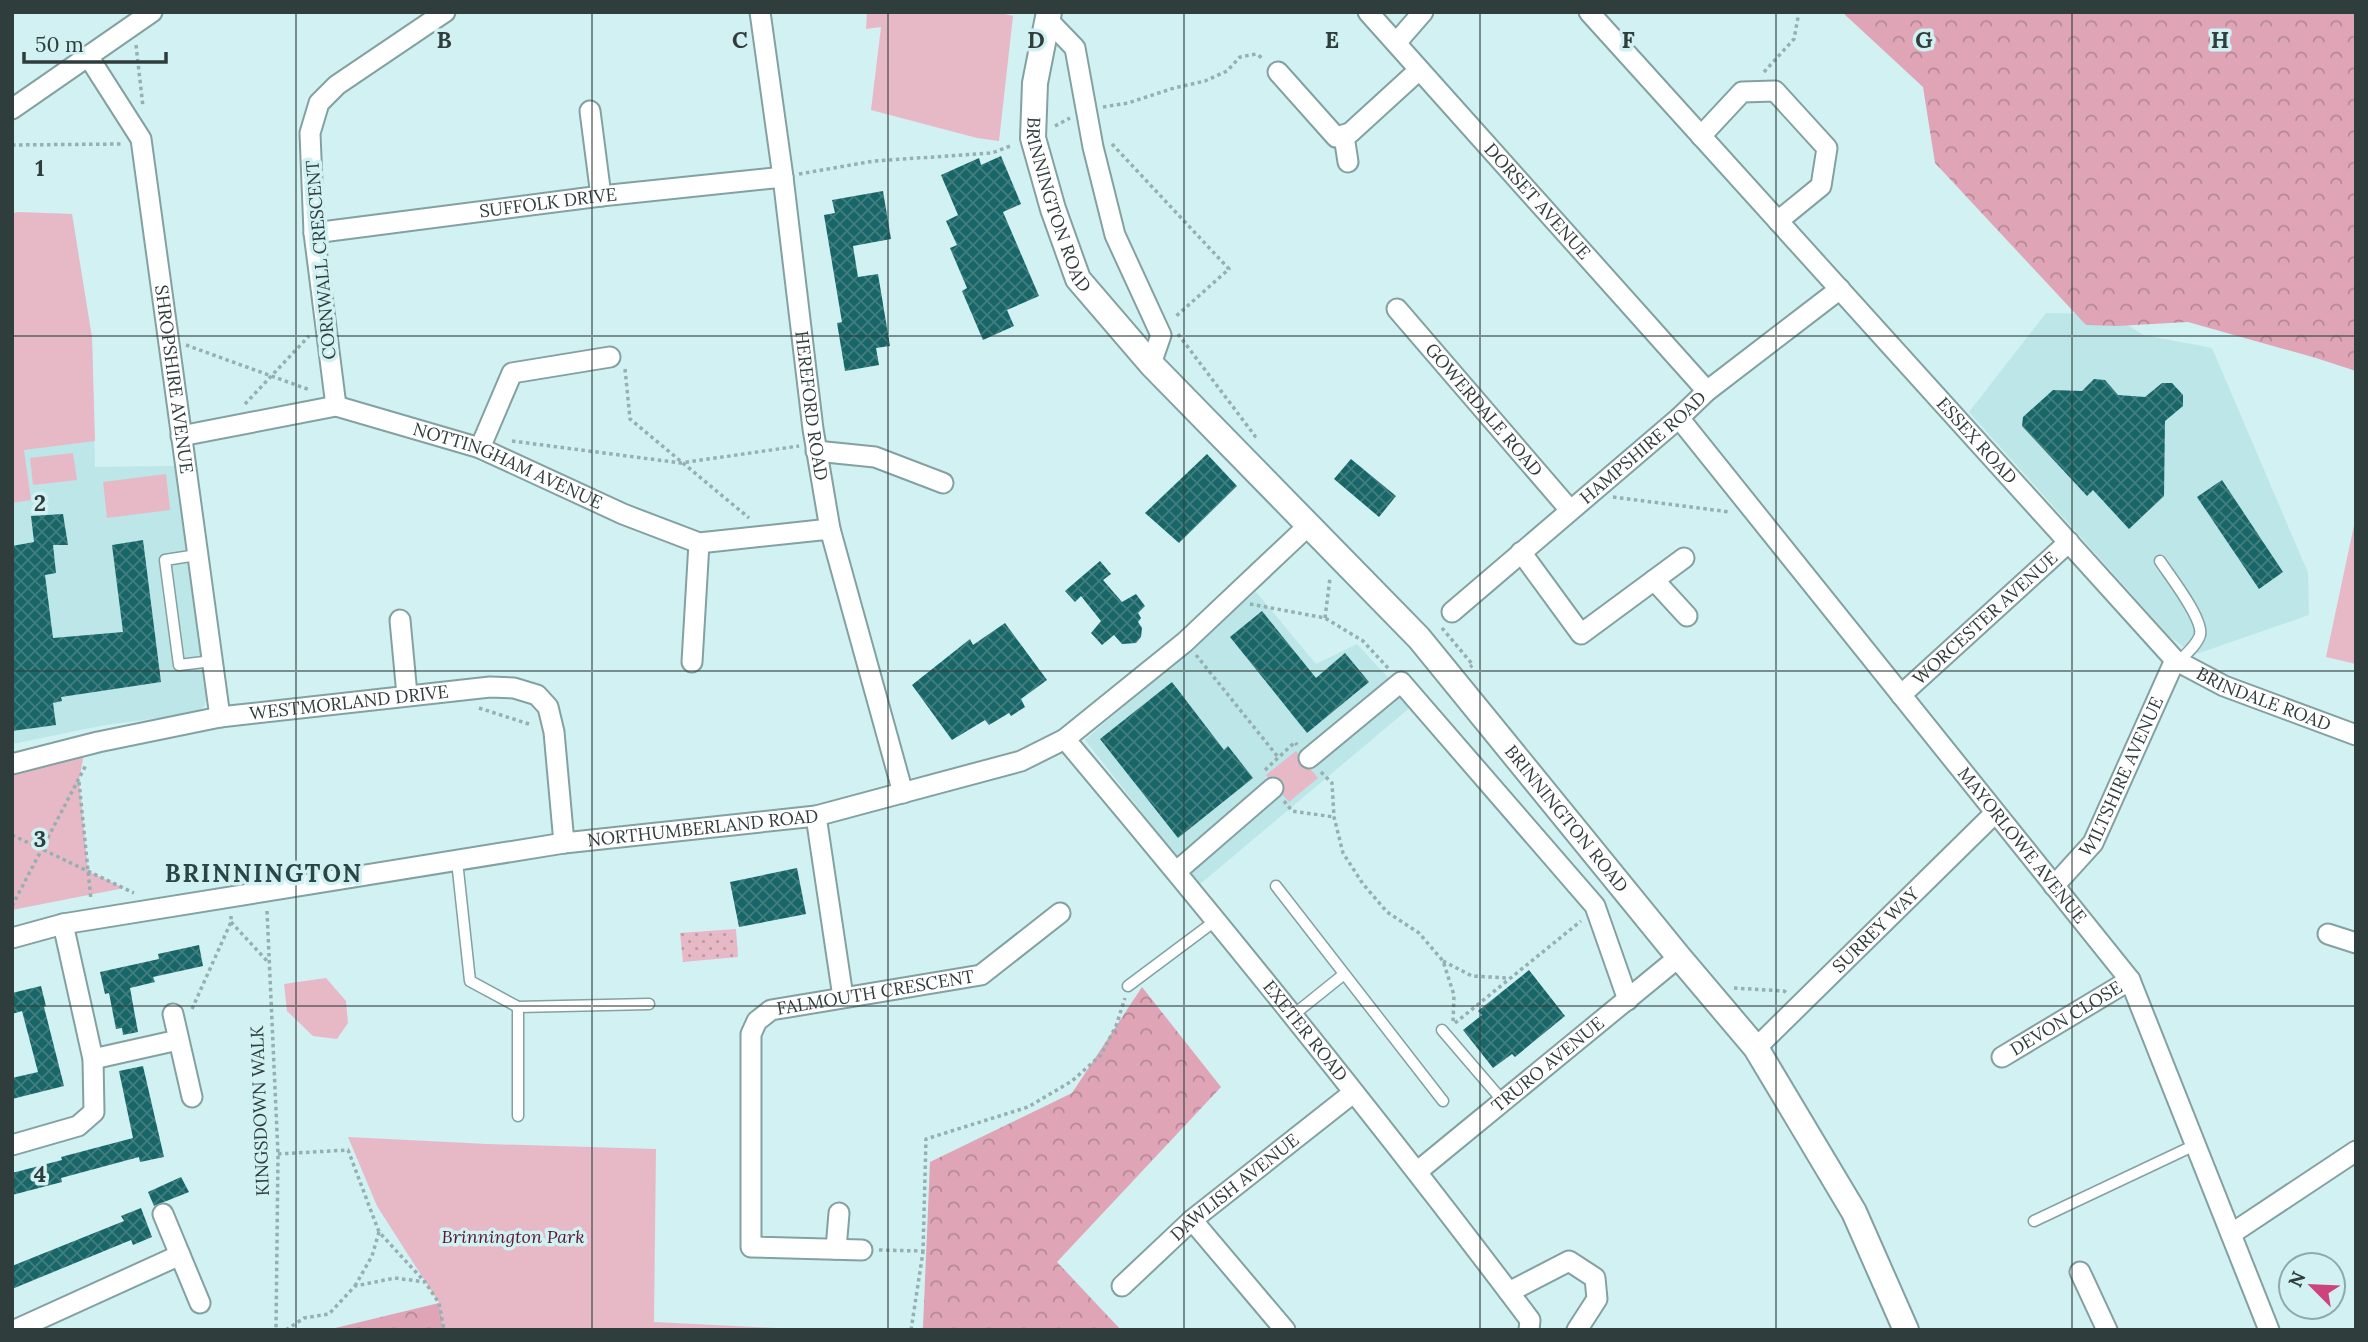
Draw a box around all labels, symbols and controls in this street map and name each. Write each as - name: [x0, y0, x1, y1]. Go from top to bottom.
- scale bar: [24, 21, 166, 65]
- text: B: [436, 25, 452, 54]
- text: C: [732, 25, 748, 54]
- text: D: [1027, 25, 1045, 54]
- text: E: [1325, 25, 1339, 54]
- text: F: [1621, 25, 1635, 54]
- text: G: [1915, 25, 1933, 54]
- text: H: [2211, 25, 2229, 54]
- text: 50 m: [35, 31, 84, 58]
- street label: BRINNINGTON ROAD: [1022, 117, 1096, 297]
- street label: DORSET AVENUE: [1480, 138, 1596, 264]
- text: 1: [35, 153, 45, 182]
- street label: CORNWALL CRESCENT: [300, 159, 341, 361]
- street label: SUFFOLK DRIVE: [478, 182, 618, 223]
- street label: SHROPSHIRE AVENUE: [150, 283, 199, 475]
- street label: HEREFORD ROAD: [790, 329, 834, 482]
- street label: GOWERDALE ROAD: [1420, 338, 1548, 481]
- street label: HAMPSHIRE ROAD: [1575, 386, 1711, 509]
- street label: ESSEX ROAD: [1932, 392, 2022, 489]
- street label: NOTTINGHAM AVENUE: [410, 417, 606, 514]
- text: 2: [34, 488, 46, 517]
- street label: WORCESTER AVENUE: [1908, 546, 2062, 690]
- street label: BRINDALE ROAD: [2193, 662, 2334, 736]
- street label: WESTMORLAND DRIVE: [248, 680, 450, 725]
- street label: WILTSHIRE AVENUE: [2074, 693, 2168, 862]
- street label: BRINNINGTON ROAD: [1500, 740, 1634, 897]
- street label: MAYORLOWE AVENUE: [1953, 762, 2092, 928]
- street label: NORTHUMBERLAND ROAD: [586, 804, 819, 851]
- text: 3: [34, 824, 46, 853]
- district label: BRINNINGTON: [165, 858, 363, 889]
- street label: SURREY WAY: [1827, 882, 1924, 978]
- street label: FALMOUTH CRESCENT: [775, 964, 976, 1020]
- street label: EXETER ROAD: [1258, 975, 1353, 1086]
- street label: DEVON CLOSE: [2006, 975, 2126, 1060]
- street label: TRURO AVENUE: [1487, 1011, 1608, 1117]
- street label: KINGSDOWN WALK: [245, 1025, 274, 1197]
- street label: DAWLISH AVENUE: [1165, 1128, 1303, 1246]
- text: 4: [34, 1159, 46, 1188]
- park label: Brinnington Park: [441, 1225, 585, 1248]
- north arrow: [2277, 1251, 2347, 1321]
- text: N: [2283, 1267, 2311, 1291]

